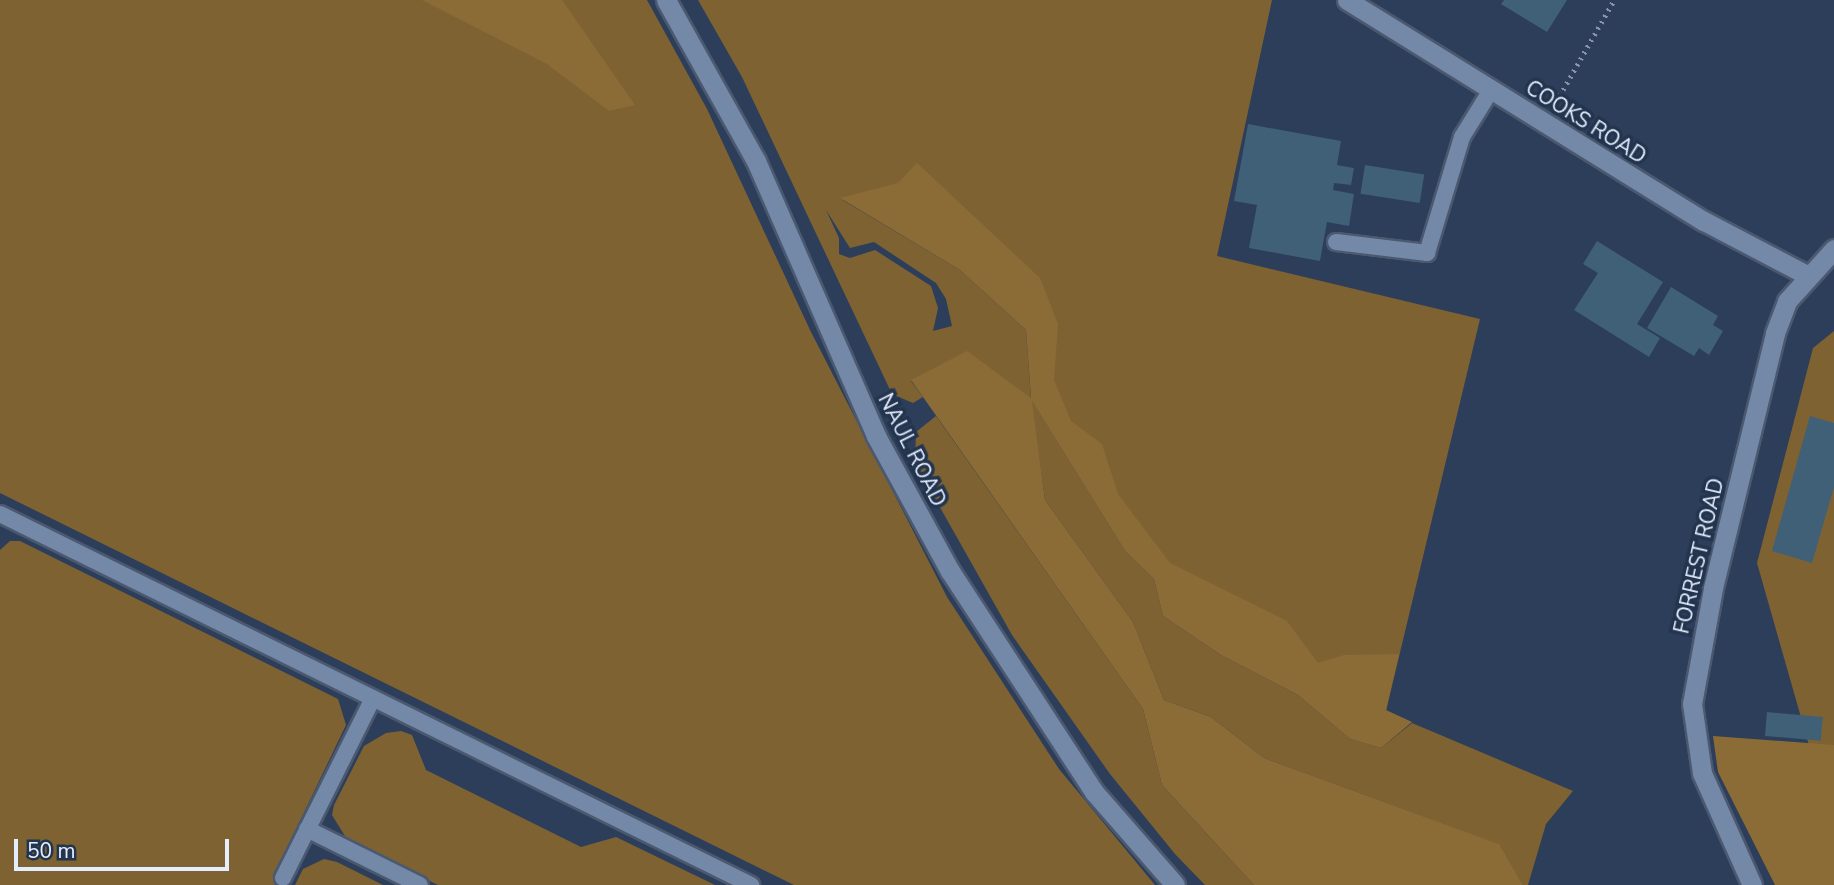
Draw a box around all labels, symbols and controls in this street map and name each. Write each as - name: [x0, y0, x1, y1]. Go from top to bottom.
- street label: COOKS ROAD: [1521, 75, 1651, 169]
- street label: NAUL ROAD: [873, 389, 951, 511]
- street label: FORREST ROAD: [1669, 476, 1729, 636]
- scale bar: [18, 826, 233, 870]
- text: 50 m: [27, 837, 76, 865]

